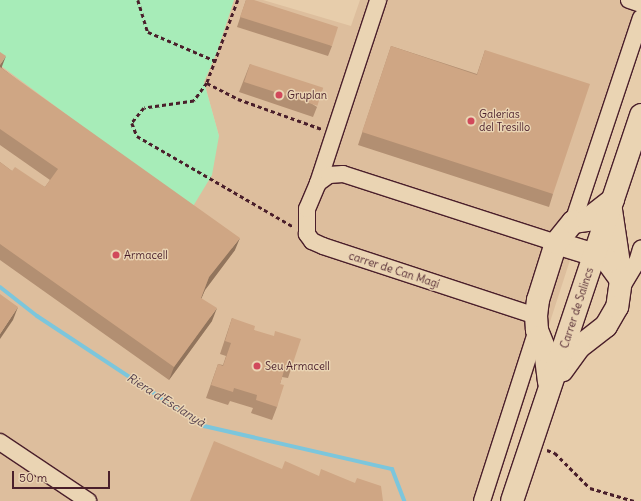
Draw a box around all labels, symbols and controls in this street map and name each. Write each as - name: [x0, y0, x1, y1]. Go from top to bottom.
- place label: Gruplan: [287, 88, 327, 102]
- marker: Gruplan: [274, 90, 284, 100]
- place label: Galerías del Tresillo: [479, 108, 530, 134]
- marker: Galerías del Tresillo: [466, 116, 476, 126]
- place label: Armacell: [124, 248, 168, 262]
- street label: carrer de Can Magí: [347, 249, 441, 291]
- marker: Armacell: [111, 250, 121, 260]
- street label: Carrer de Salincs: [558, 266, 596, 350]
- place label: Seu Armacell: [265, 359, 330, 373]
- marker: Seu Armacell: [252, 361, 262, 371]
- water label: Riera d'Esclanyà: [124, 370, 208, 430]
- scale bar: [14, 463, 112, 489]
- text: 50 m: [19, 470, 47, 485]

